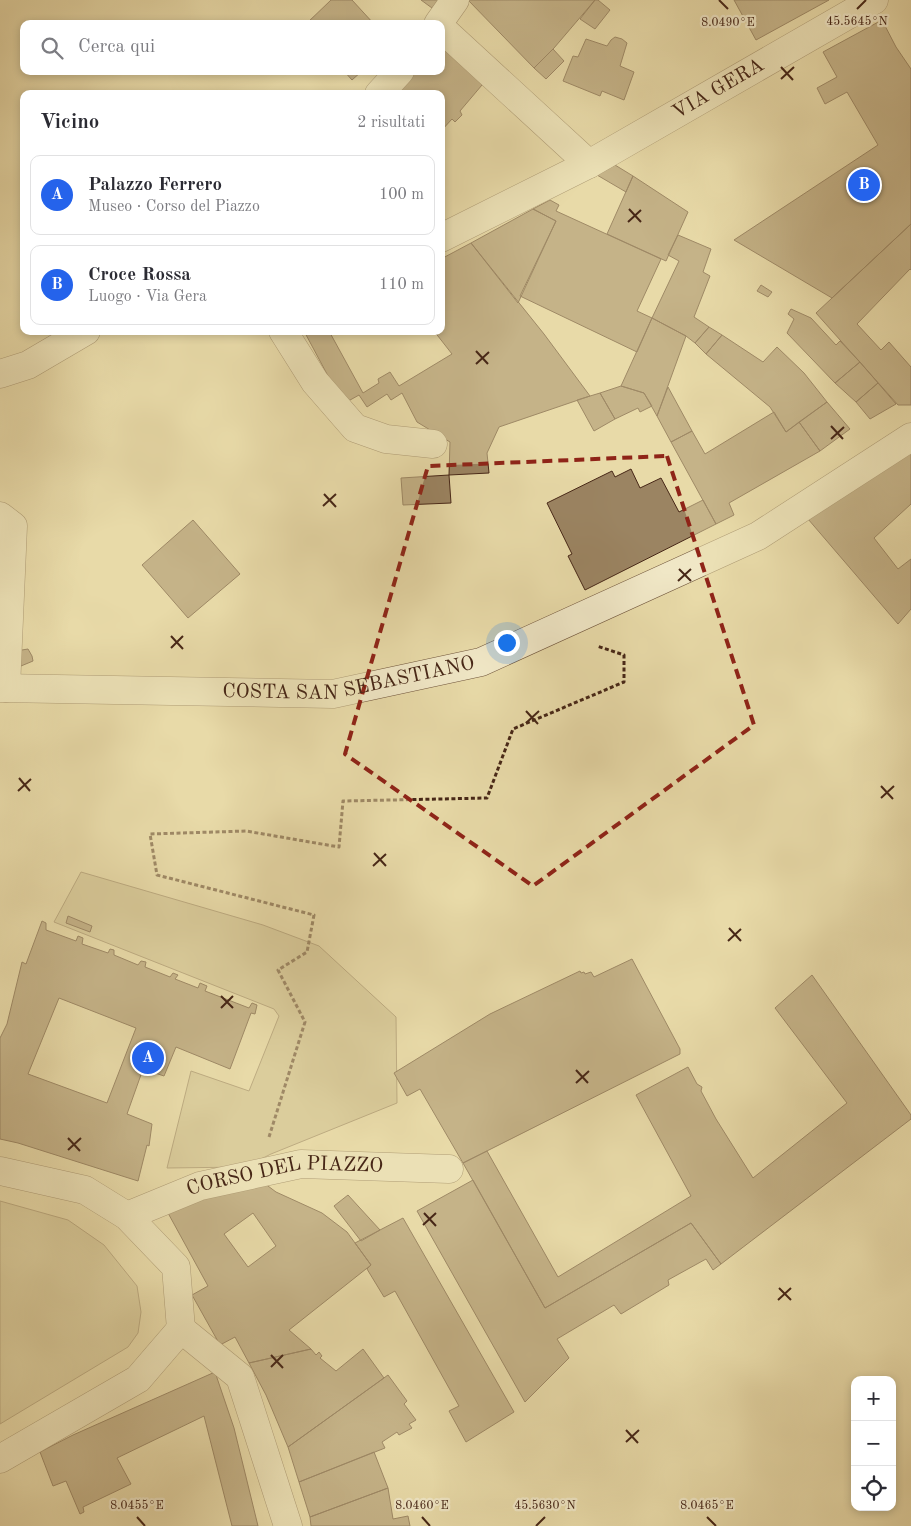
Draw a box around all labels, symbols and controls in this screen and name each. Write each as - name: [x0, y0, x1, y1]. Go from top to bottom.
- text: 45.5645°N: [826, 15, 888, 28]
- text: 8.0490°E: [701, 17, 755, 29]
- search box: [20, 20, 445, 75]
- icon: search: [38, 34, 66, 62]
- text: Cerca qui: [78, 38, 155, 57]
- street label: VIA GERA: [669, 55, 768, 124]
- text: Vicino: [40, 112, 99, 133]
- text: 2 risultati: [357, 115, 425, 131]
- pin: B: [848, 166, 880, 204]
- text: Palazzo Ferrero: [88, 176, 222, 195]
- text: A: [51, 187, 63, 203]
- text: 100 m: [379, 187, 424, 203]
- text: Museo · Corso del Piazzo: [88, 199, 260, 215]
- text: Croce Rossa: [88, 266, 191, 285]
- text: B: [51, 277, 63, 293]
- text: 110 m: [379, 277, 424, 293]
- text: Luogo · Via Gera: [88, 289, 207, 305]
- your location: [494, 630, 520, 656]
- street label: COSTA SAN SEBASTIANO: [222, 654, 476, 704]
- pin: A: [132, 1039, 164, 1077]
- street label: CORSO DEL PIAZZO: [184, 1154, 384, 1200]
- map controls: [851, 1376, 896, 1511]
- button: +: [851, 1376, 896, 1421]
- button: −: [851, 1421, 896, 1466]
- button: locate: [851, 1466, 896, 1511]
- text: 8.0455°E: [110, 1499, 164, 1512]
- text: 45.5630°N: [514, 1499, 576, 1512]
- text: 8.0465°E: [680, 1499, 734, 1512]
- text: 8.0460°E: [395, 1500, 449, 1512]

